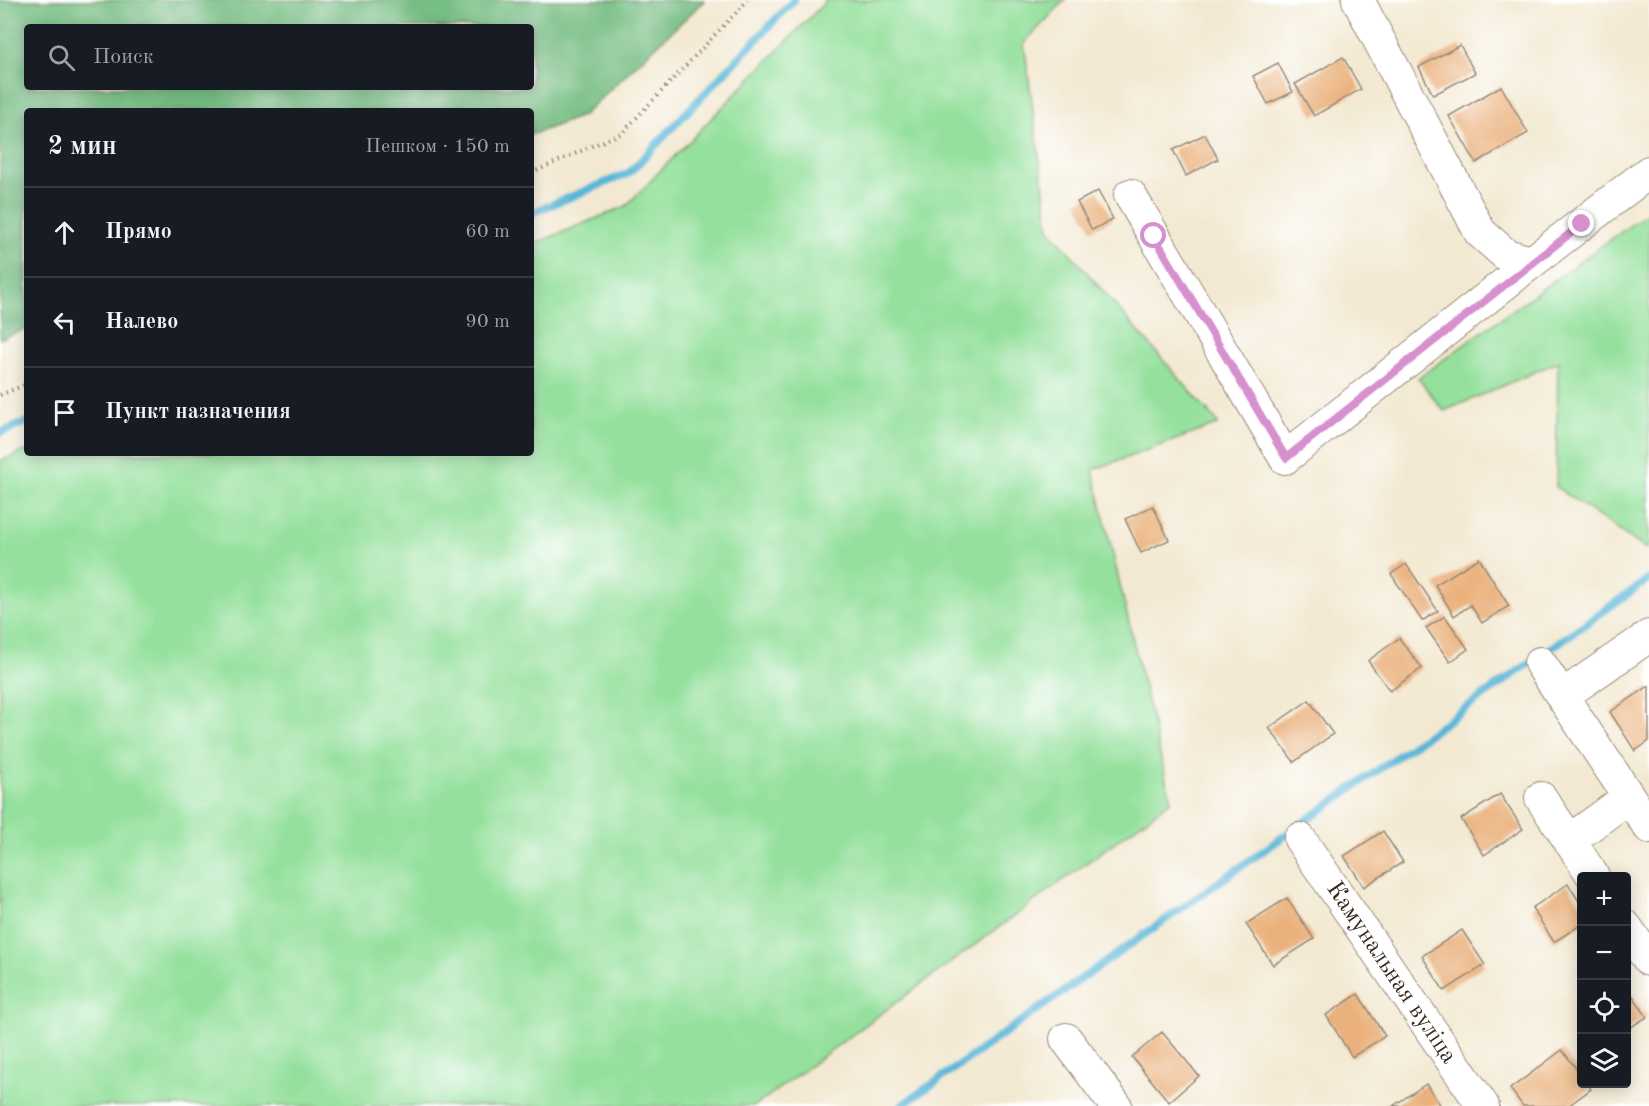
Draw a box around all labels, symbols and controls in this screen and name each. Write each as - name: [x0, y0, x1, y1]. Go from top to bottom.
- search box: [24, 24, 534, 90]
- icon: search: [45, 41, 78, 74]
- text: Поиск: [93, 46, 154, 68]
- text: 2 мин: [48, 134, 117, 160]
- text: Пешком · 150 m: [365, 137, 510, 157]
- route end: [1568, 210, 1594, 236]
- icon: ahead: [48, 216, 81, 249]
- text: Прямо: [105, 221, 172, 243]
- text: 60 m: [465, 222, 510, 242]
- route start: [1140, 222, 1166, 248]
- icon: left: [48, 306, 81, 339]
- text: Налево: [105, 311, 178, 333]
- text: 90 m: [465, 312, 510, 332]
- icon: arrive: [48, 396, 81, 429]
- text: Пункт назначения: [105, 401, 291, 423]
- map controls: [1577, 872, 1631, 1088]
- button: +: [1577, 872, 1631, 926]
- street label: Камунальная вуліца: [1321, 878, 1461, 1068]
- button: −: [1577, 926, 1631, 980]
- button: locate: [1577, 980, 1631, 1034]
- button: layers: [1577, 1034, 1631, 1088]

